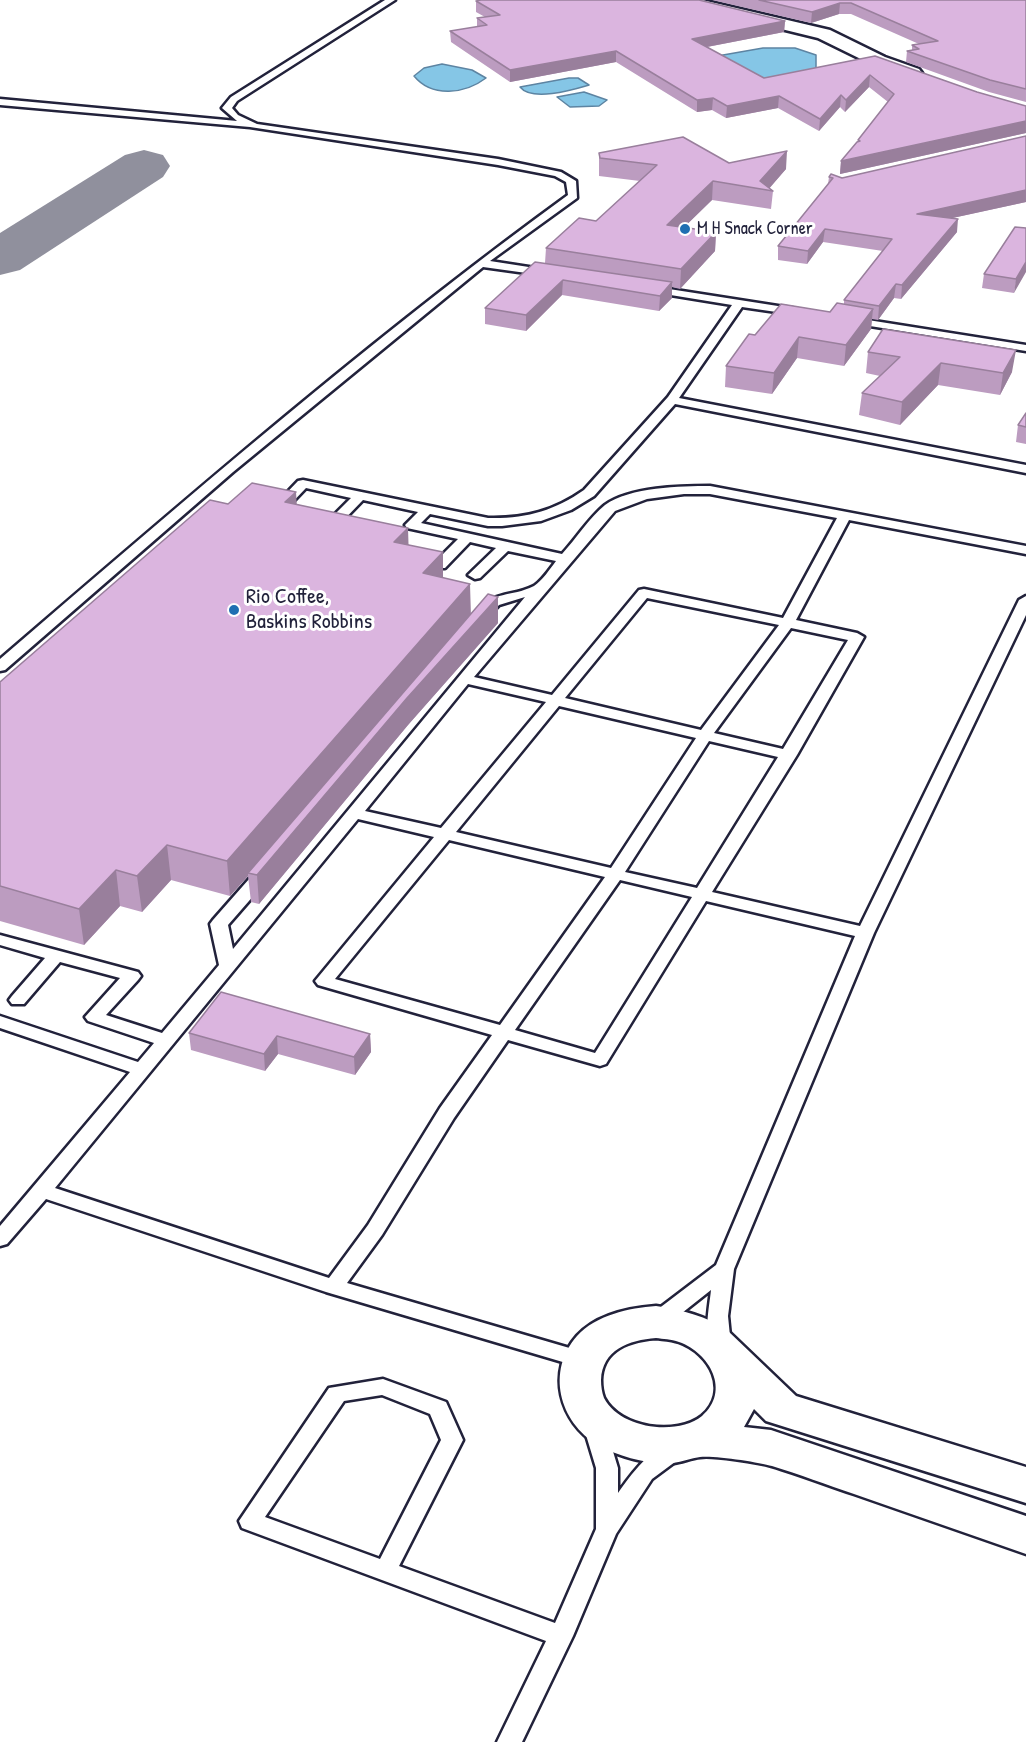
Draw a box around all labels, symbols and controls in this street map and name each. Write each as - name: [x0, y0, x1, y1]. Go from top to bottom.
- place label: M H Snack Corner: [697, 218, 813, 240]
- marker: M H Snack Corner: [678, 222, 692, 236]
- place label: Rio Coffee, Baskins Robbins: [246, 584, 372, 636]
- marker: Rio Coffee, Baskins Robbins: [227, 603, 241, 617]

